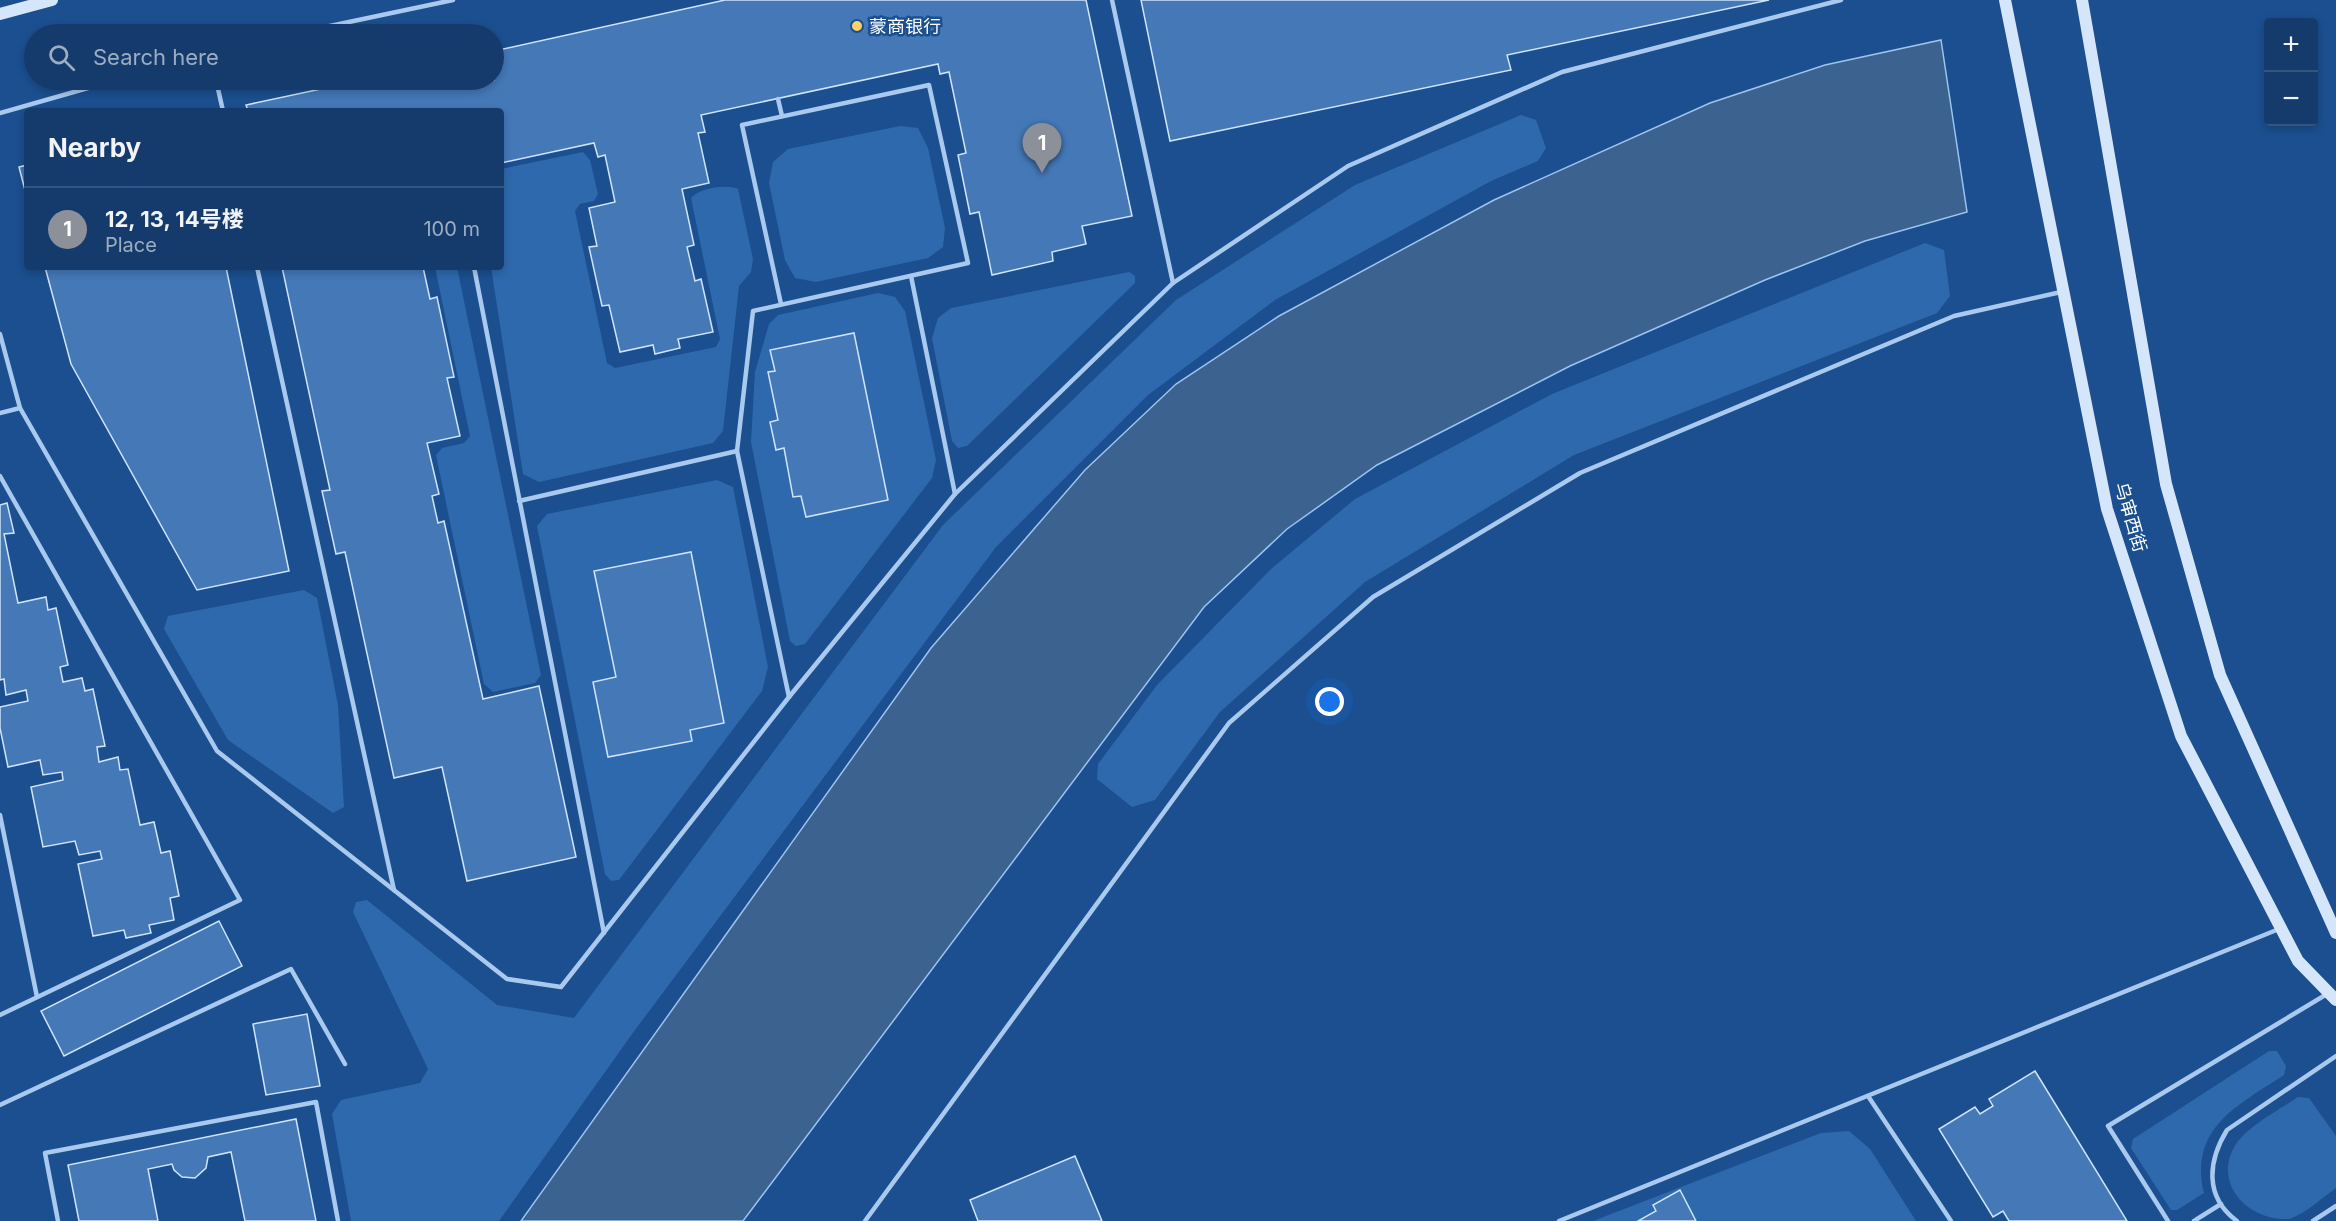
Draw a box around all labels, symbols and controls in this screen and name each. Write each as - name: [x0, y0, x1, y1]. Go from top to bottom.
- place label: 蒙商银行: [869, 16, 941, 37]
- map controls: [2264, 18, 2318, 126]
- button: +: [2264, 18, 2318, 72]
- marker: 蒙商银行: [850, 19, 864, 33]
- search box: [24, 24, 504, 90]
- icon: search: [45, 41, 78, 74]
- text: Search here: [93, 44, 219, 70]
- button: −: [2264, 72, 2318, 126]
- pin: 1: [1022, 124, 1062, 173]
- text: Nearby: [48, 132, 141, 163]
- text: 12, 13, 14号楼: [105, 206, 244, 232]
- text: 1: [63, 217, 72, 241]
- text: 100 m: [423, 217, 480, 241]
- text: Place: [105, 233, 157, 257]
- street label: 乌审西街: [2111, 480, 2151, 554]
- your location: [1315, 687, 1344, 716]

